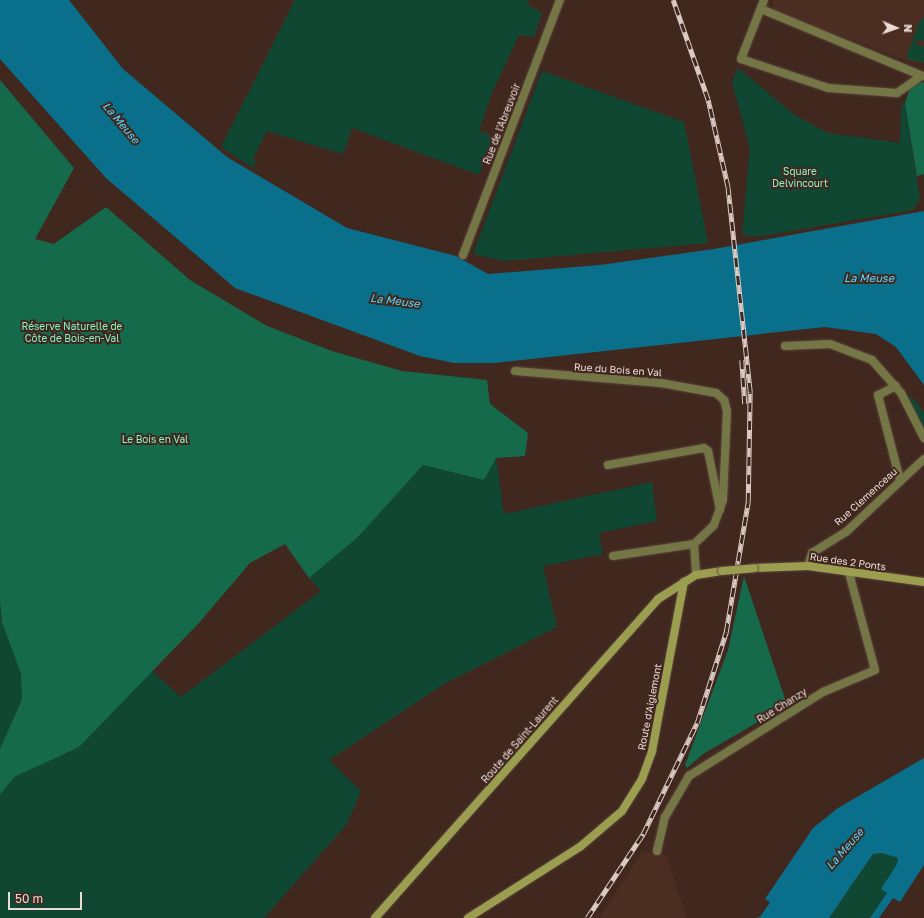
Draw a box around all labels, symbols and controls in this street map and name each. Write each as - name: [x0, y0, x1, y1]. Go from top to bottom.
- north arrow: [876, 8, 916, 48]
- text: N: [902, 24, 915, 33]
- street label: Rue de l'Abreuvoir: [481, 82, 523, 166]
- water label: La Meuse: [100, 100, 142, 146]
- park label: Square Delvincourt: [772, 165, 828, 188]
- water label: La Meuse: [844, 271, 894, 285]
- water label: La Meuse: [369, 291, 421, 311]
- park label: Réserve Naturelle de Côte de Bois-en-Val: [22, 320, 122, 344]
- street label: Rue du Bois en Val: [574, 361, 662, 379]
- park label: Le Bois en Val: [122, 434, 188, 446]
- street label: Rue Clemenceau: [832, 466, 900, 528]
- street label: Rue des 2 Ponts: [809, 551, 887, 573]
- street label: Route d'Aiglemont: [636, 663, 664, 751]
- street label: Rue Chanzy: [755, 686, 809, 726]
- street label: Route de Saint-Laurent: [479, 694, 561, 786]
- water label: La Meuse: [824, 826, 866, 872]
- scale bar: [10, 884, 84, 910]
- text: 50 m: [15, 891, 43, 906]

